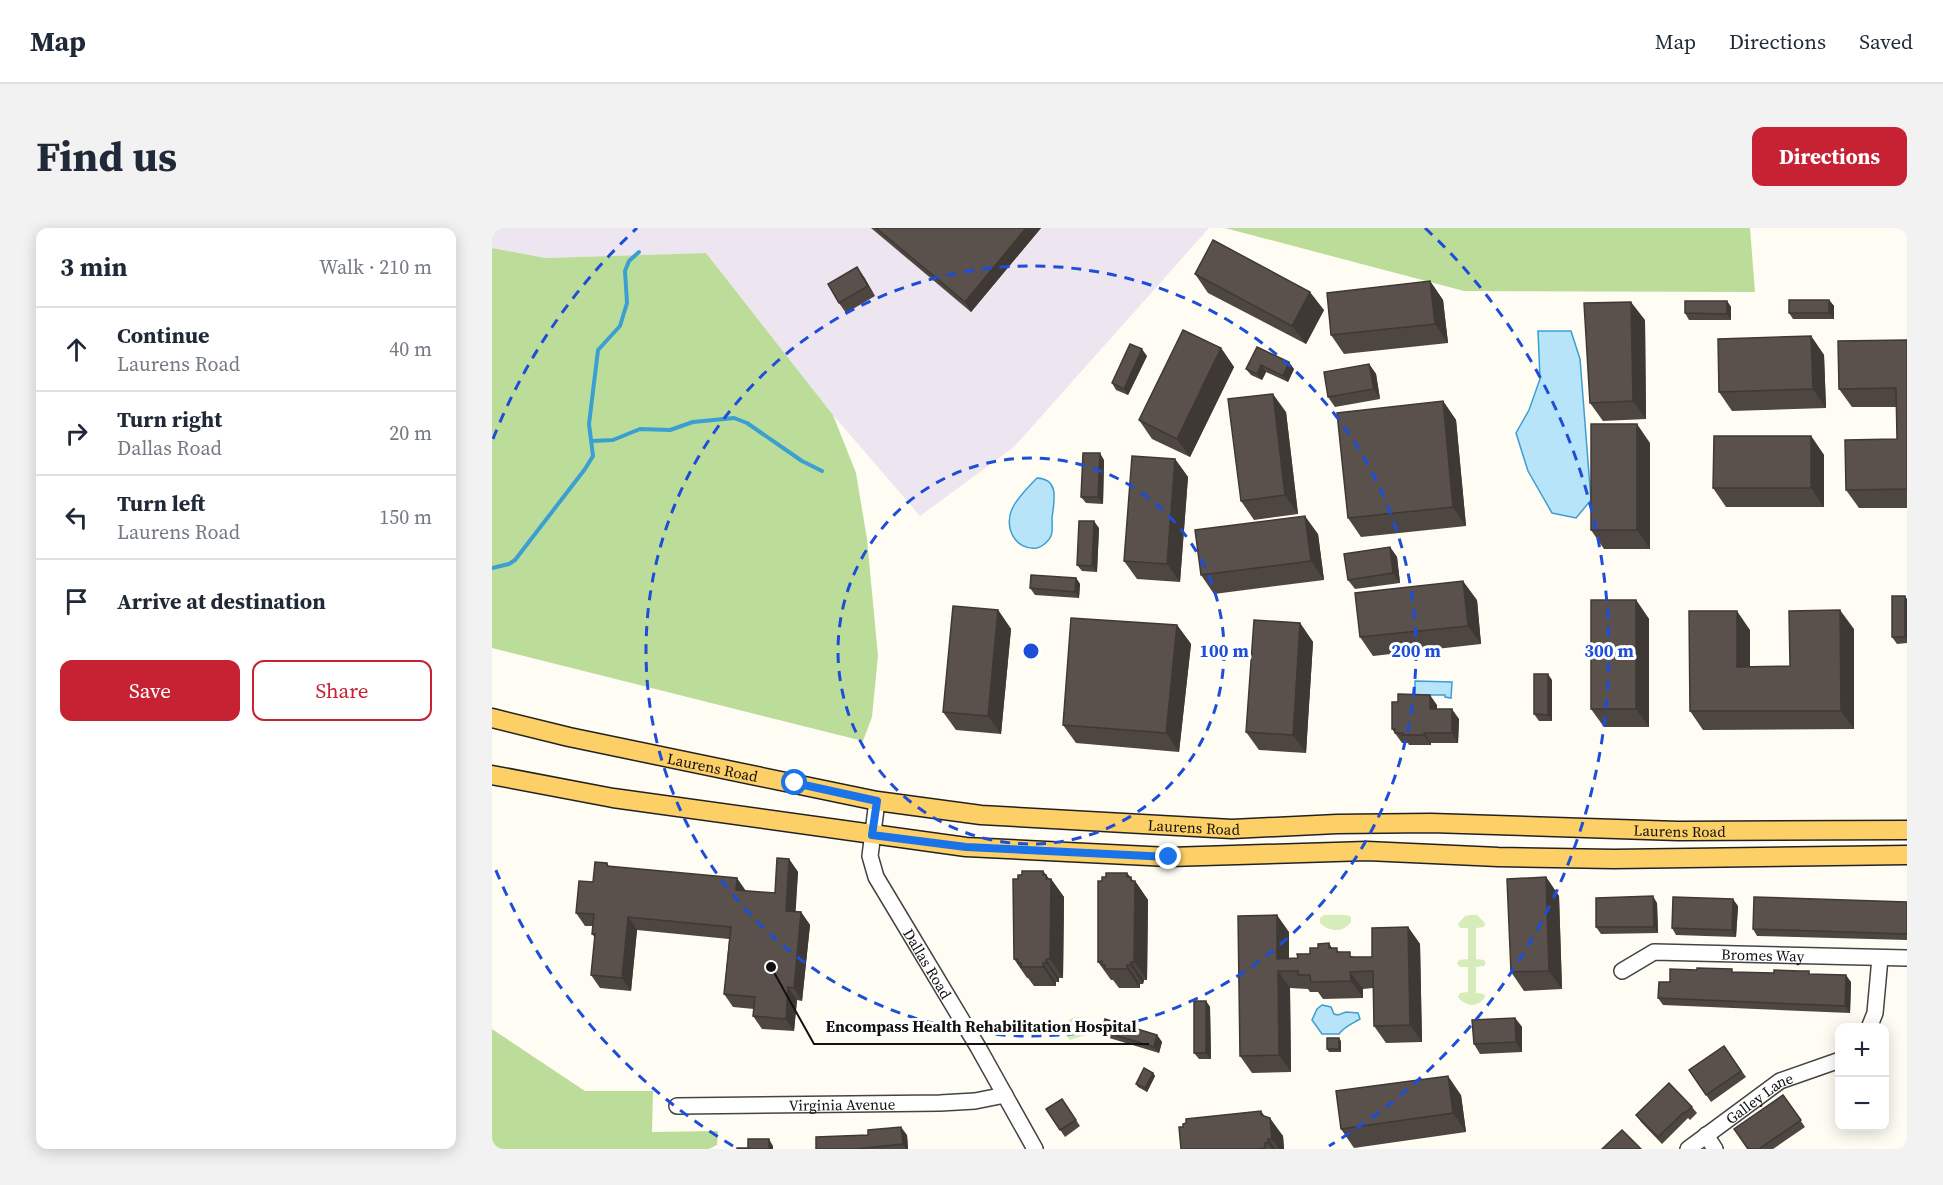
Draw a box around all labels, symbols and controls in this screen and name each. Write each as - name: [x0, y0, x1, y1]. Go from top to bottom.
- text: Map: [30, 22, 86, 60]
- text: Map: [1655, 27, 1696, 56]
- text: Directions: [1729, 27, 1826, 56]
- text: Saved: [1859, 27, 1913, 56]
- text: Find us: [36, 127, 177, 185]
- button: Directions: [1752, 127, 1907, 186]
- text: 3 min: [60, 249, 127, 285]
- text: Walk · 210 m: [319, 253, 432, 281]
- text: Continue: [117, 320, 210, 350]
- icon: ahead: [60, 333, 93, 366]
- text: 40 m: [389, 335, 432, 363]
- text: Laurens Road: [117, 350, 240, 378]
- text: Turn right: [117, 404, 222, 434]
- icon: right: [60, 417, 93, 450]
- text: 20 m: [389, 419, 432, 447]
- text: Dallas Road: [117, 434, 222, 462]
- text: Turn left: [117, 488, 205, 518]
- icon: left: [60, 501, 93, 534]
- text: 150 m: [379, 503, 432, 531]
- text: Laurens Road: [117, 518, 240, 546]
- icon: arrive: [60, 585, 93, 618]
- text: Arrive at destination: [117, 586, 326, 616]
- text: 100 m: [1199, 638, 1249, 663]
- text: 200 m: [1391, 638, 1441, 663]
- text: 300 m: [1584, 638, 1634, 663]
- centre of rings: [1021, 641, 1041, 661]
- button: Save: [60, 660, 240, 721]
- button: Share: [252, 660, 432, 721]
- street label: Laurens Road: [665, 747, 760, 787]
- route start: [781, 769, 807, 795]
- street label: Laurens Road: [1147, 814, 1241, 840]
- street label: Laurens Road: [1633, 819, 1726, 842]
- route end: [1155, 843, 1181, 869]
- street label: Dallas Road: [899, 924, 957, 1003]
- street label: Bromes Way: [1721, 943, 1805, 966]
- callout: Encompass Health Rehabilitation Hospital: [814, 1010, 1149, 1044]
- text: Encompass Health Rehabilitation Hospital: [825, 1015, 1137, 1037]
- map controls: [1835, 1023, 1889, 1131]
- button: +: [1835, 1023, 1889, 1077]
- street label: Galley Lane: [1721, 1067, 1796, 1129]
- button: −: [1835, 1077, 1889, 1131]
- street label: Virginia Avenue: [789, 1093, 896, 1115]

